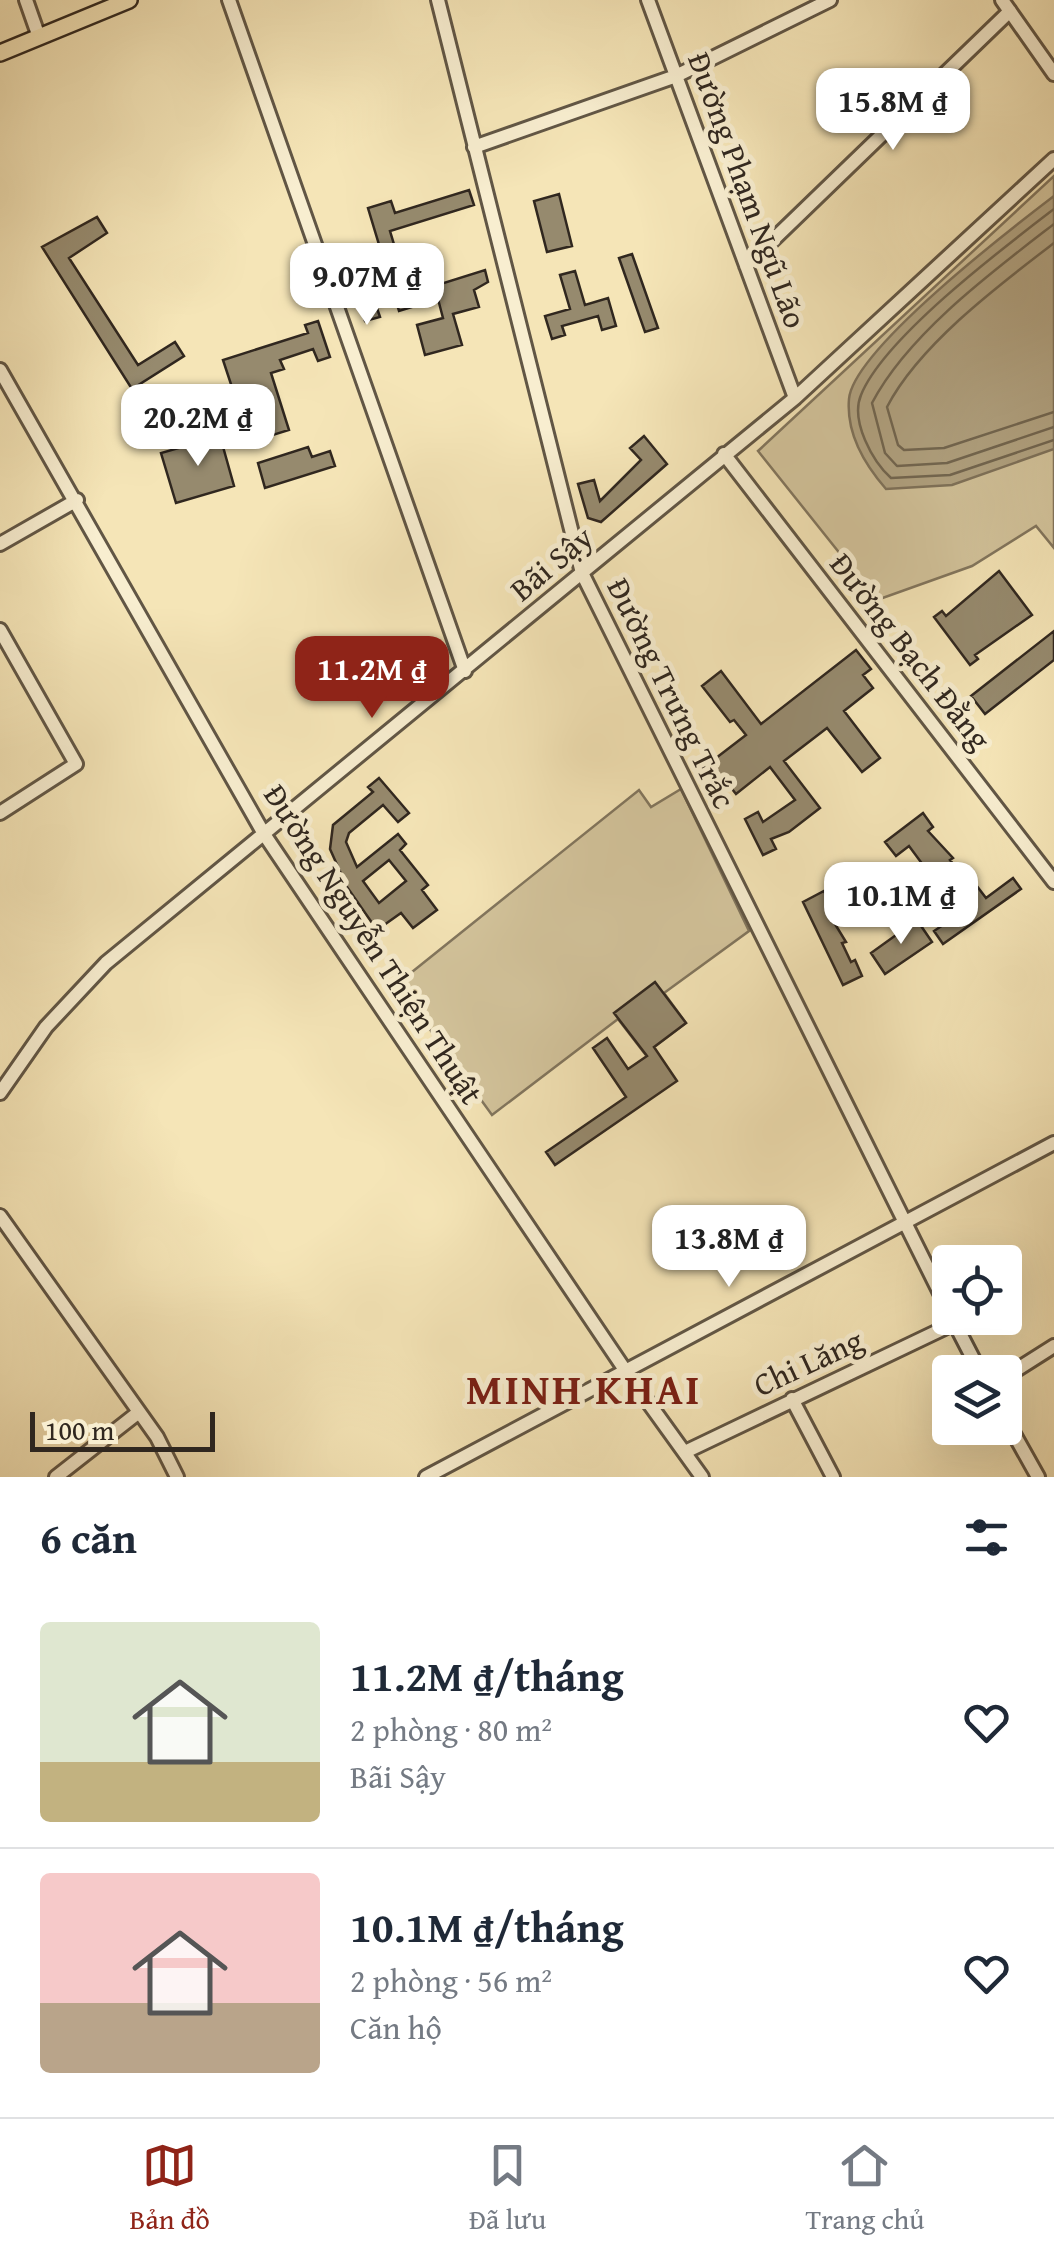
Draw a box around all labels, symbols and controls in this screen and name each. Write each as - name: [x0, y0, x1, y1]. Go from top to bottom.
- street label: Đường Phạm Ngũ Lão: [676, 46, 820, 334]
- pin: 15.8M ₫: [801, 68, 985, 153]
- text: 15.8M ₫: [838, 77, 948, 124]
- pin: 9.07M ₫: [275, 243, 459, 328]
- text: 9.07M ₫: [312, 252, 422, 299]
- pin: 20.2M ₫: [106, 384, 290, 469]
- text: 20.2M ₫: [143, 393, 253, 440]
- street label: Bãi Sậy: [499, 514, 603, 612]
- street label: Đường Bạch Đằng: [819, 542, 1003, 760]
- street label: Đường Trưng Trắc: [596, 570, 748, 816]
- pin: 11.2M ₫: [280, 636, 464, 721]
- text: 11.2M ₫: [317, 645, 427, 692]
- street label: Đường Nguyễn Thiện Thuật: [253, 775, 495, 1113]
- pin: 10.1M ₫: [809, 862, 993, 947]
- text: 10.1M ₫: [846, 871, 956, 918]
- pin: 13.8M ₫: [637, 1205, 821, 1290]
- text: 13.8M ₫: [674, 1214, 784, 1261]
- map controls: [932, 1245, 1022, 1445]
- button: locate: [932, 1245, 1022, 1335]
- street label: Chi Lăng: [746, 1316, 871, 1408]
- button: layers: [932, 1355, 1022, 1445]
- district label: MINH KHAI: [466, 1358, 702, 1419]
- scale bar: [30, 1407, 215, 1452]
- text: 100 m: [45, 1409, 114, 1450]
- text: 6 căn: [40, 1507, 137, 1568]
- icon: filters: [959, 1510, 1014, 1565]
- text: 11.2M ₫/tháng: [350, 1645, 624, 1706]
- icon: home: [120, 1662, 240, 1782]
- icon: heart: [959, 1695, 1014, 1750]
- text: 2 phòng · 80 m²: [350, 1706, 552, 1753]
- text: Bãi Sậy: [350, 1753, 446, 1800]
- text: 10.1M ₫/tháng: [350, 1896, 624, 1957]
- icon: home: [120, 1913, 240, 2033]
- icon: heart: [959, 1946, 1014, 2001]
- text: 2 phòng · 56 m²: [350, 1957, 552, 2004]
- text: Căn hộ: [350, 2004, 442, 2051]
- tab: Bản đồ: [130, 2138, 210, 2239]
- tab: Đã lưu: [469, 2138, 546, 2239]
- tab: Trang chủ: [805, 2138, 924, 2239]

